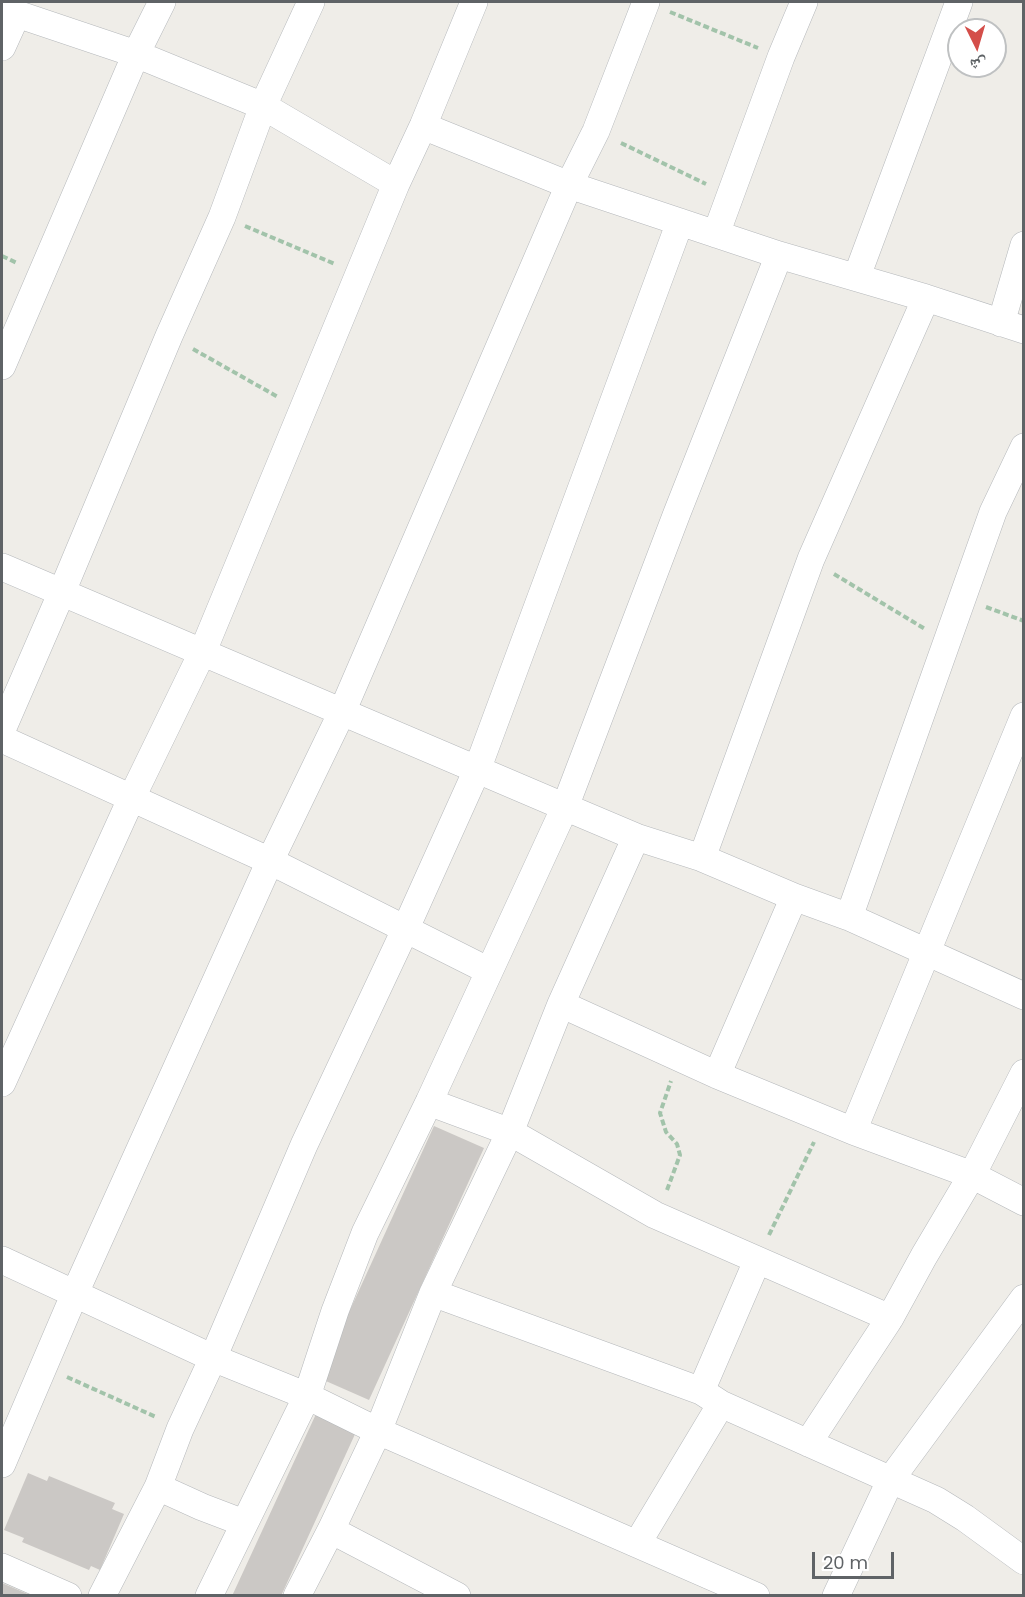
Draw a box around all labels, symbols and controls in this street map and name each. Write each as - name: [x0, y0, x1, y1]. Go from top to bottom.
- north arrow: [947, 18, 1007, 78]
- text: ش: [969, 52, 988, 77]
- scale bar: [815, 1540, 898, 1578]
- text: 20 m: [823, 1550, 868, 1575]

